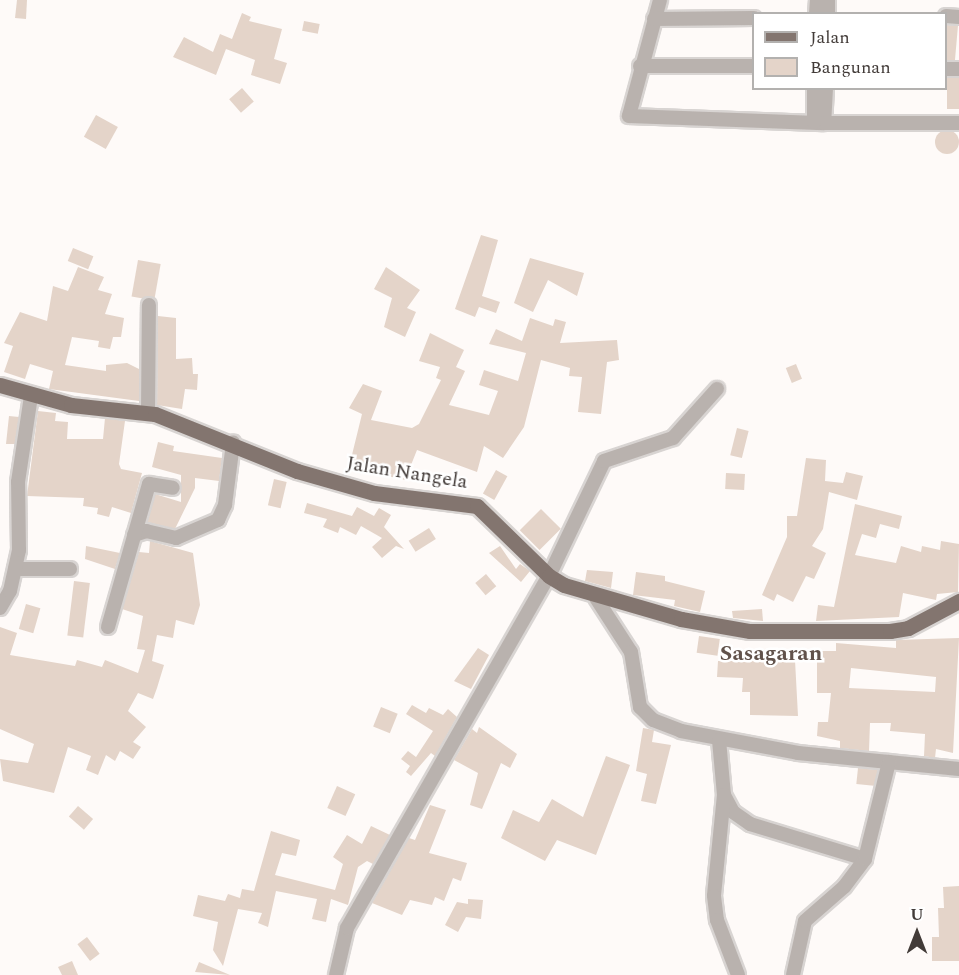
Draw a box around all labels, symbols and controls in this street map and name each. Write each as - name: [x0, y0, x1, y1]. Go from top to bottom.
- legend: [752, 12, 947, 90]
- text: Jalan: [810, 24, 850, 51]
- text: Bangunan: [810, 54, 891, 81]
- street label: Jalan Nangela: [345, 452, 469, 494]
- district label: Sasagaran: [720, 641, 822, 667]
- north arrow: [887, 903, 947, 963]
- text: U: [910, 903, 924, 927]

